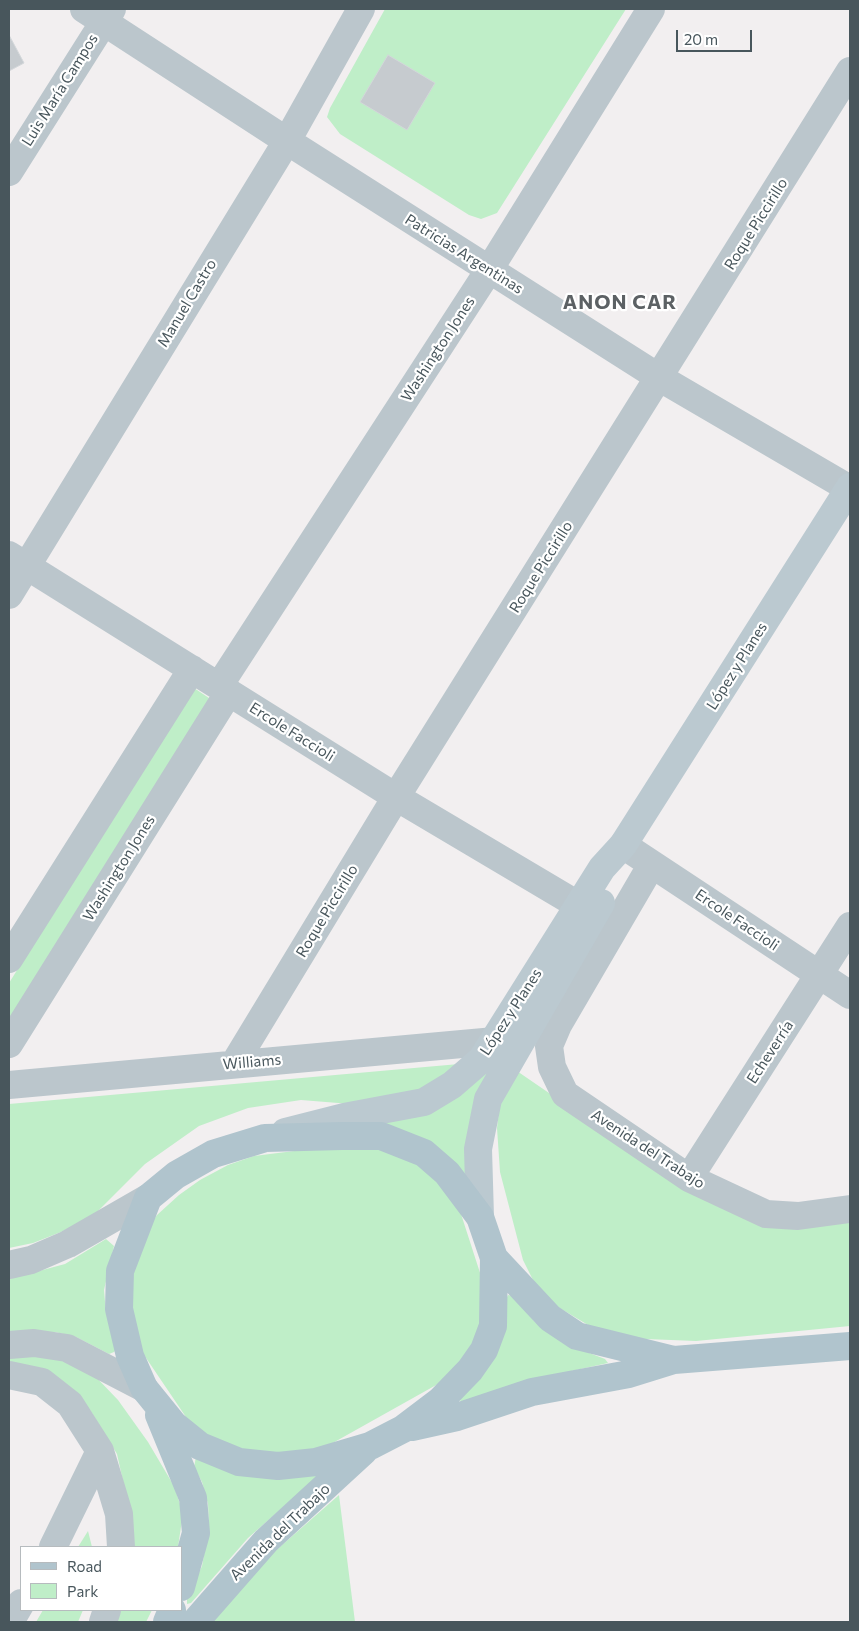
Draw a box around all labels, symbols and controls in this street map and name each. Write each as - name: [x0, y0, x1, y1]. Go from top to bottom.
- scale bar: [679, 20, 755, 52]
- text: 20 m: [684, 30, 718, 48]
- street label: Luis María Campos: [18, 31, 102, 149]
- street label: Roque Piccirillo: [721, 175, 791, 273]
- street label: Patricias Argentinas: [401, 210, 527, 298]
- street label: Manuel Castro: [154, 256, 220, 350]
- district label: ANON CAR: [562, 290, 678, 314]
- street label: Washington Jones: [397, 293, 479, 405]
- street label: Roque Piccirillo: [506, 518, 576, 616]
- street label: López y Planes: [703, 619, 771, 713]
- street label: Ercole Faccioli: [246, 699, 338, 765]
- street label: Washington Jones: [79, 812, 159, 924]
- street label: Roque Piccirillo: [292, 861, 362, 961]
- street label: Ercole Faccioli: [692, 885, 782, 955]
- street label: López y Planes: [476, 965, 546, 1059]
- street label: Echeverría: [743, 1017, 797, 1087]
- street label: Williams: [222, 1050, 282, 1074]
- street label: Avenida del Trabajo: [588, 1106, 708, 1192]
- street label: Avenida del Trabajo: [226, 1480, 334, 1584]
- legend: [20, 1546, 182, 1611]
- text: Road: [67, 1557, 102, 1575]
- text: Park: [67, 1582, 98, 1600]

